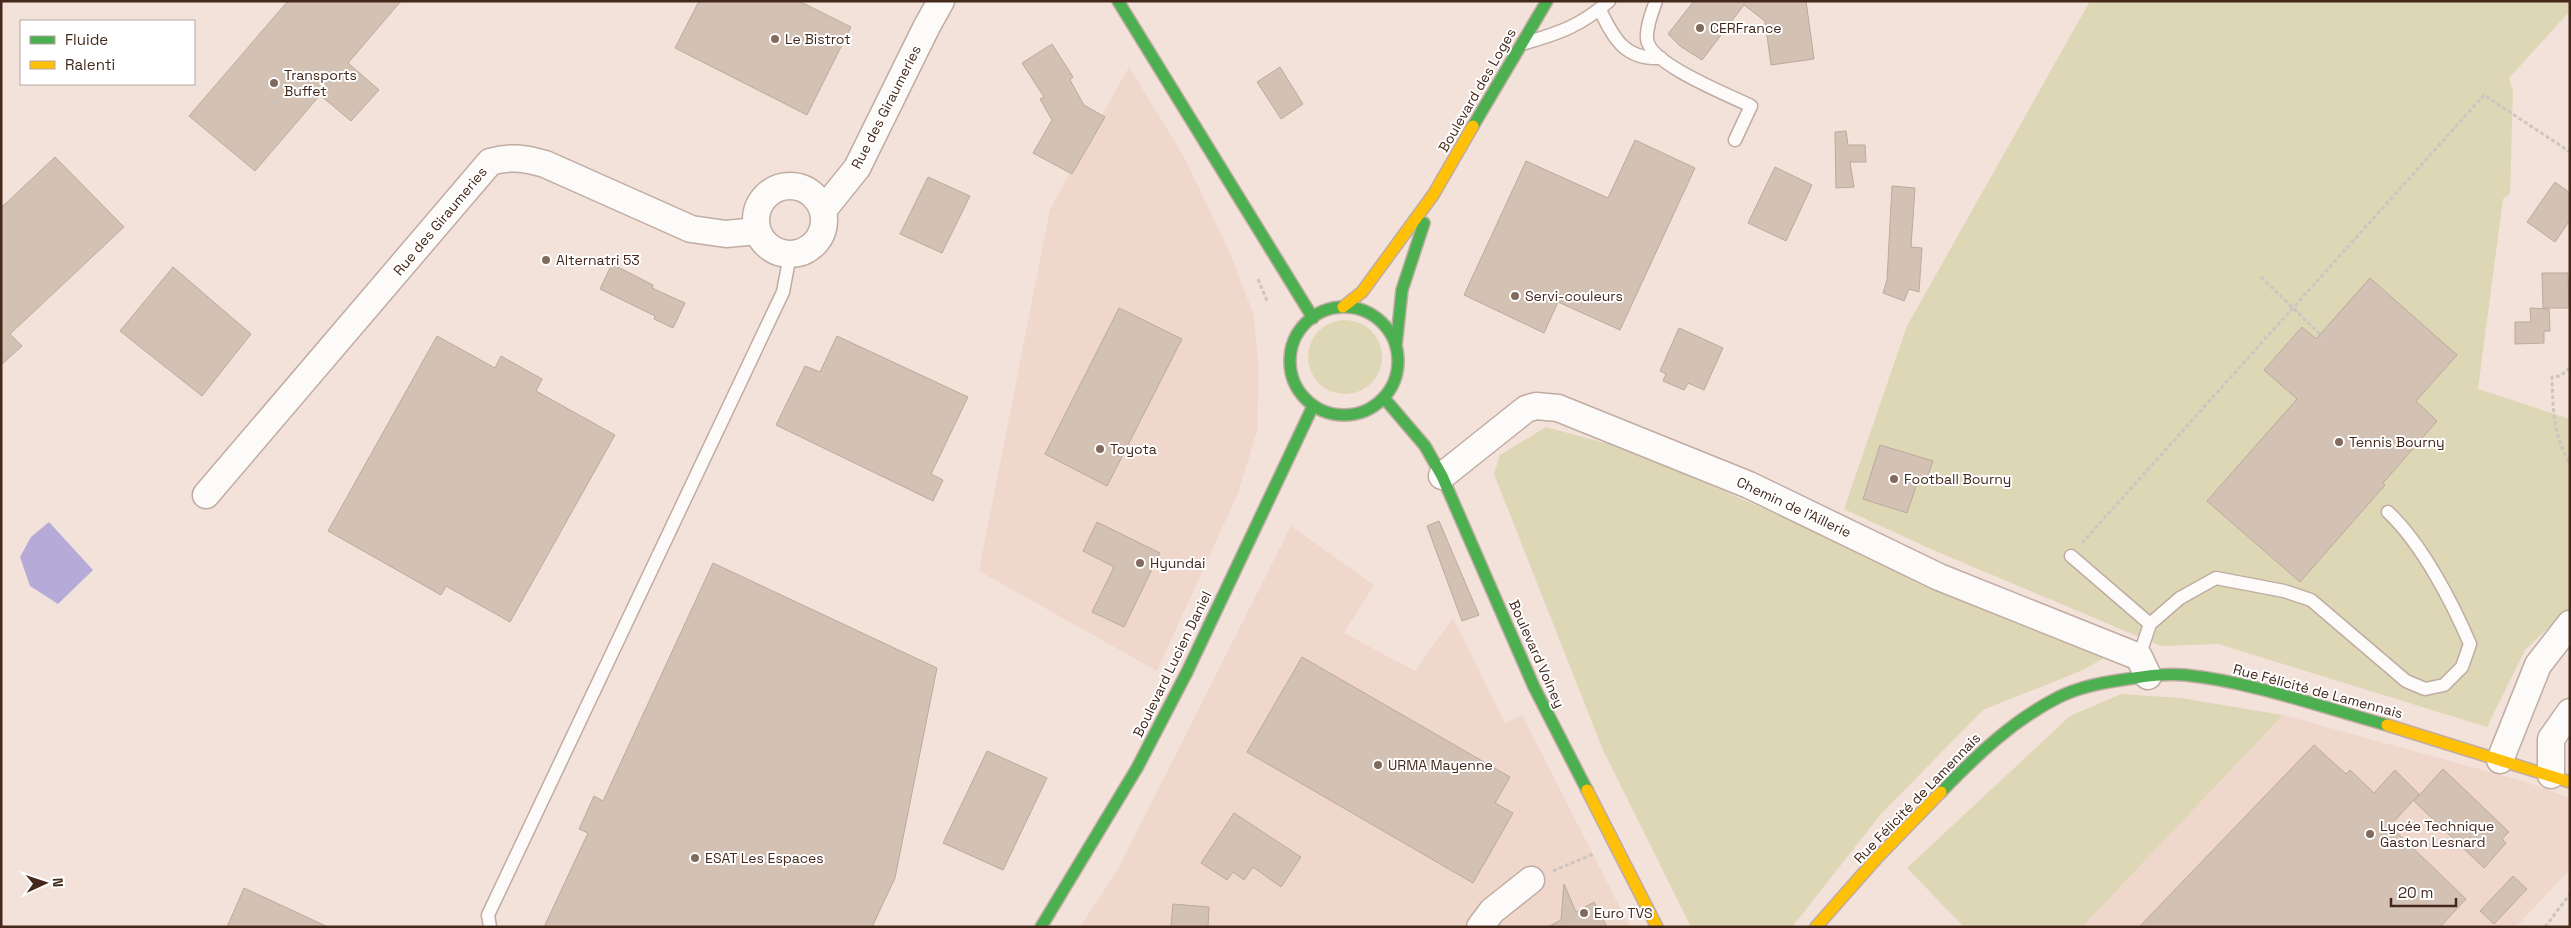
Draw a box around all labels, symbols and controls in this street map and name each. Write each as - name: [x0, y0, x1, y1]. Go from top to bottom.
- place label: CERFrance: [1710, 19, 1782, 37]
- legend: [20, 20, 195, 85]
- marker: CERFrance: [1694, 22, 1706, 34]
- street label: Boulevard des Loges: [1434, 25, 1520, 155]
- text: Fluide: [65, 30, 108, 49]
- place label: Le Bistrot: [785, 30, 851, 48]
- marker: Le Bistrot: [769, 33, 781, 45]
- street label: Rue des Giraumeries: [847, 42, 925, 172]
- text: Ralenti: [65, 55, 115, 74]
- place label: Transports Buffet: [284, 66, 357, 100]
- marker: Transports Buffet: [268, 77, 280, 89]
- street label: Rue des Giraumeries: [389, 163, 491, 279]
- place label: Alternatri 53: [556, 251, 640, 269]
- marker: Alternatri 53: [540, 254, 552, 266]
- place label: Servi-couleurs: [1525, 287, 1623, 305]
- marker: Servi-couleurs: [1509, 290, 1521, 302]
- place label: Tennis Bourny: [2349, 433, 2444, 451]
- marker: Tennis Bourny: [2333, 436, 2345, 448]
- place label: Toyota: [1110, 440, 1157, 458]
- marker: Toyota: [1094, 443, 1106, 455]
- place label: Football Bourny: [1904, 470, 2011, 488]
- street label: Chemin de l'Aillerie: [1734, 473, 1854, 541]
- marker: Football Bourny: [1888, 473, 1900, 485]
- place label: Hyundai: [1150, 554, 1205, 572]
- marker: Hyundai: [1134, 557, 1146, 569]
- street label: Boulevard Lucien Daniel: [1129, 588, 1215, 740]
- street label: Boulevard Volney: [1505, 597, 1569, 711]
- street label: Rue Félicité de Lamennais: [2231, 660, 2405, 722]
- street label: Rue Félicité de Lamennais: [1850, 729, 1984, 867]
- place label: URMA Mayenne: [1388, 756, 1493, 774]
- marker: URMA Mayenne: [1372, 759, 1384, 771]
- place label: Lycée Technique Gaston Lesnard: [2380, 817, 2494, 851]
- marker: Lycée Technique Gaston Lesnard: [2364, 828, 2376, 840]
- place label: ESAT Les Espaces: [705, 849, 824, 867]
- marker: ESAT Les Espaces: [689, 852, 701, 864]
- north arrow: [20, 858, 70, 908]
- scale bar: [2391, 876, 2456, 908]
- text: N: [49, 877, 67, 887]
- text: 20 m: [2398, 883, 2433, 902]
- place label: Euro TVS: [1594, 904, 1653, 922]
- marker: Euro TVS: [1578, 907, 1590, 919]

